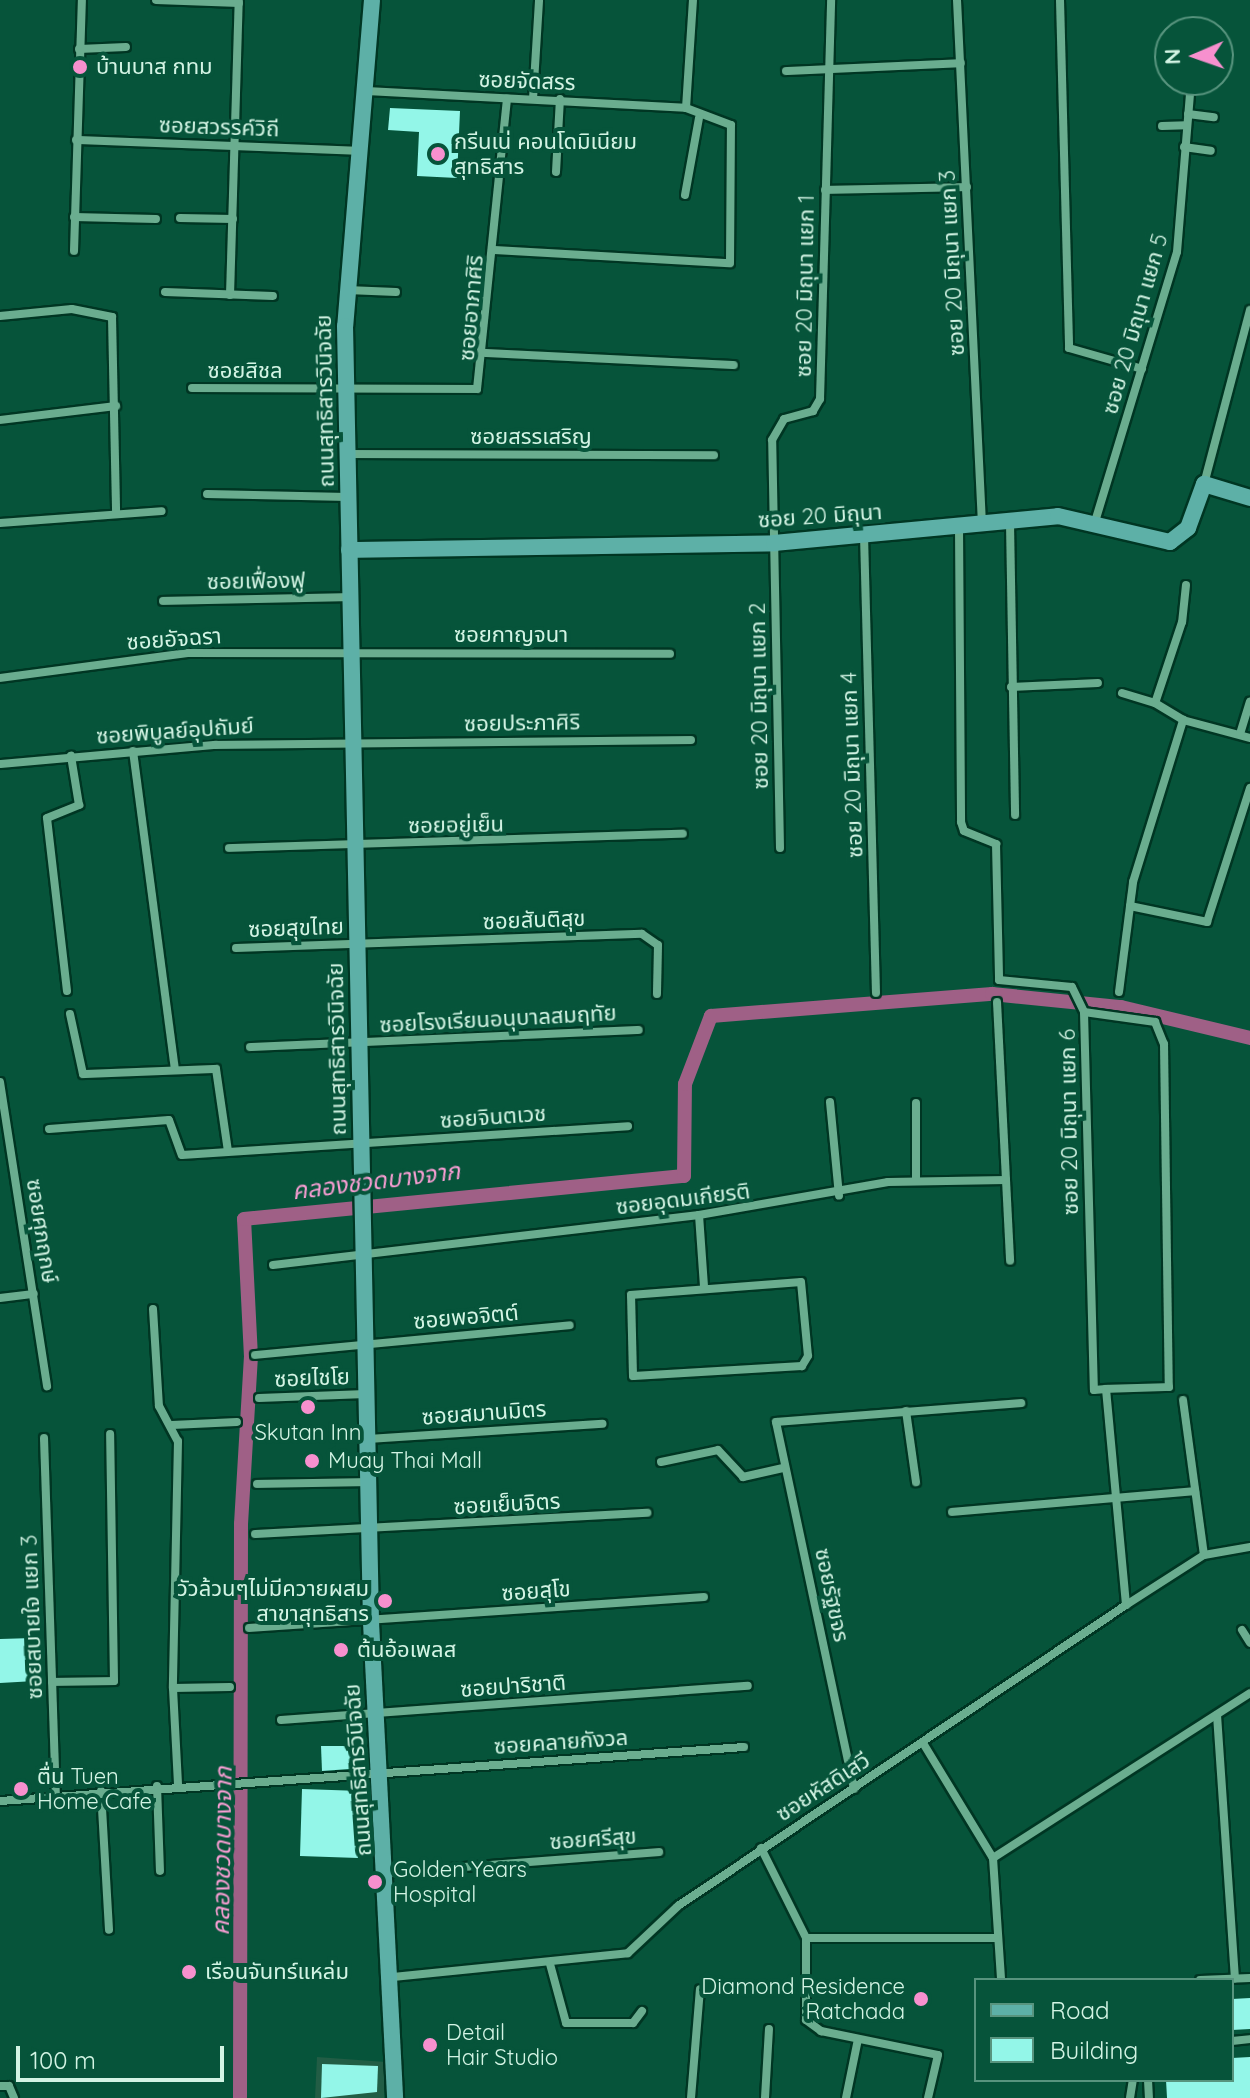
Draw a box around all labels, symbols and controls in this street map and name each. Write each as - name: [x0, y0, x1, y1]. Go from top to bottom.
- north arrow: [1154, 16, 1234, 96]
- text: N: [1158, 48, 1186, 65]
- place label: บ้านบาส กทม: [96, 54, 213, 80]
- marker: บ้านบาส กทม: [71, 58, 89, 76]
- street label: ซอยจัดสรร: [478, 66, 576, 96]
- street label: ซอยสวรรค์วิถี: [158, 112, 280, 142]
- place label: กรีนเน่ คอนโดมิเนียม สุทธิสาร: [454, 128, 637, 180]
- marker: กรีนเน่ คอนโดมิเนียม สุทธิสาร: [429, 145, 447, 163]
- street label: ซอย 20 มิถุนา แยก 3: [934, 169, 970, 357]
- street label: ซอย 20 มิถุนา แยก 1: [790, 194, 820, 378]
- street label: ซอย 20 มิถุนา แยก 5: [1097, 231, 1173, 417]
- street label: ซอยอาภาศิริ: [453, 254, 489, 362]
- street label: ถนนสุทธิสารวินิจฉัย: [310, 314, 340, 488]
- street label: ซอยสิชล: [207, 358, 283, 384]
- street label: ซอยสรรเสริญ: [470, 424, 592, 450]
- street label: ซอย 20 มิถุนา: [757, 498, 883, 534]
- street label: ซอยเฟื่องฟู: [207, 567, 305, 595]
- street label: ซอย 20 มิถุนา แยก 2: [744, 602, 774, 790]
- street label: ซอยกาญจนา: [454, 622, 568, 648]
- street label: ซอยอัจฉรา: [126, 623, 222, 655]
- street label: ซอย 20 มิถุนา แยก 4: [836, 672, 868, 858]
- street label: ซอยประภาศิริ: [464, 709, 580, 737]
- street label: ซอยพิบูลย์อุปถัมย์: [95, 712, 255, 750]
- street label: ซอยอยู่เย็น: [408, 811, 504, 839]
- street label: ซอยสันติสุข: [482, 905, 586, 935]
- street label: ซอยสุขไทย: [248, 913, 344, 943]
- street label: ถนนสุทธิสารวินิจฉัย: [322, 962, 352, 1136]
- street label: ซอยโรงเรียนอนุบาลสมฤทัย: [379, 1000, 617, 1038]
- street label: ซอย 20 มิถุนา แยก 6: [1054, 1029, 1084, 1215]
- street label: ซอยจินตเวช: [439, 1100, 547, 1134]
- water label: คลองชวดบางจาก: [290, 1156, 462, 1206]
- street label: ซอยศุภฤกษ์: [21, 1177, 63, 1285]
- street label: ซอยอุดมเกียรติ: [614, 1178, 752, 1220]
- street label: ซอยพอจิตต์: [412, 1299, 520, 1335]
- street label: ซอยไชโย: [274, 1363, 350, 1393]
- street label: ซอยสมานมิตร: [421, 1395, 547, 1431]
- marker: Skutan Inn: [299, 1398, 317, 1416]
- place label: Skutan Inn: [255, 1420, 361, 1446]
- place label: Muay Thai Mall: [328, 1448, 482, 1474]
- marker: Muay Thai Mall: [303, 1452, 321, 1470]
- street label: ซอยเย็นจิตร: [453, 1488, 561, 1520]
- street label: ซอยสบายใจ แยก 3: [16, 1534, 48, 1700]
- street label: ซอยรัฐขจร: [809, 1546, 855, 1644]
- place label: วัวล้วนๆไม่มีควายผสม สาขาสุทธิสาร: [177, 1575, 369, 1626]
- street label: ซอยสุโข: [501, 1575, 571, 1607]
- marker: วัวล้วนๆไม่มีควายผสม สาขาสุทธิสาร: [376, 1592, 394, 1610]
- place label: ต้นอ้อเพลส: [357, 1637, 456, 1663]
- marker: ต้นอ้อเพลส: [332, 1641, 350, 1659]
- street label: ซอยปาริชาติ: [459, 1669, 567, 1703]
- street label: ถนนสุทธิสารวินิจฉัย: [339, 1683, 377, 1857]
- street label: ซอยคลายกังวล: [493, 1724, 629, 1760]
- street label: ซอยหัสดิเสวี: [771, 1747, 875, 1827]
- place label: ตื่น Tuen Home Cafe: [37, 1763, 152, 1814]
- water label: คลองชวดบางจาก: [206, 1766, 238, 1936]
- marker: ตื่น Tuen Home Cafe: [12, 1780, 30, 1798]
- street label: ซอยศรีสุข: [549, 1823, 637, 1855]
- place label: Golden Years Hospital: [393, 1856, 527, 1908]
- marker: Golden Years Hospital: [364, 1871, 386, 1893]
- place label: เรือนจันทร์แหล่ม: [205, 1959, 349, 1985]
- marker: เรือนจันทร์แหล่ม: [180, 1963, 198, 1981]
- place label: Diamond Residence Ratchada: [701, 1973, 905, 2024]
- legend: [974, 1978, 1234, 2082]
- marker: Diamond Residence Ratchada: [912, 1990, 930, 2008]
- text: Road: [1050, 1995, 1110, 2025]
- place label: Detail Hair Studio: [446, 2019, 558, 2070]
- scale bar: [20, 2030, 228, 2080]
- text: Building: [1050, 2035, 1138, 2065]
- marker: Detail Hair Studio: [421, 2036, 439, 2054]
- text: 100 m: [30, 2045, 96, 2075]

